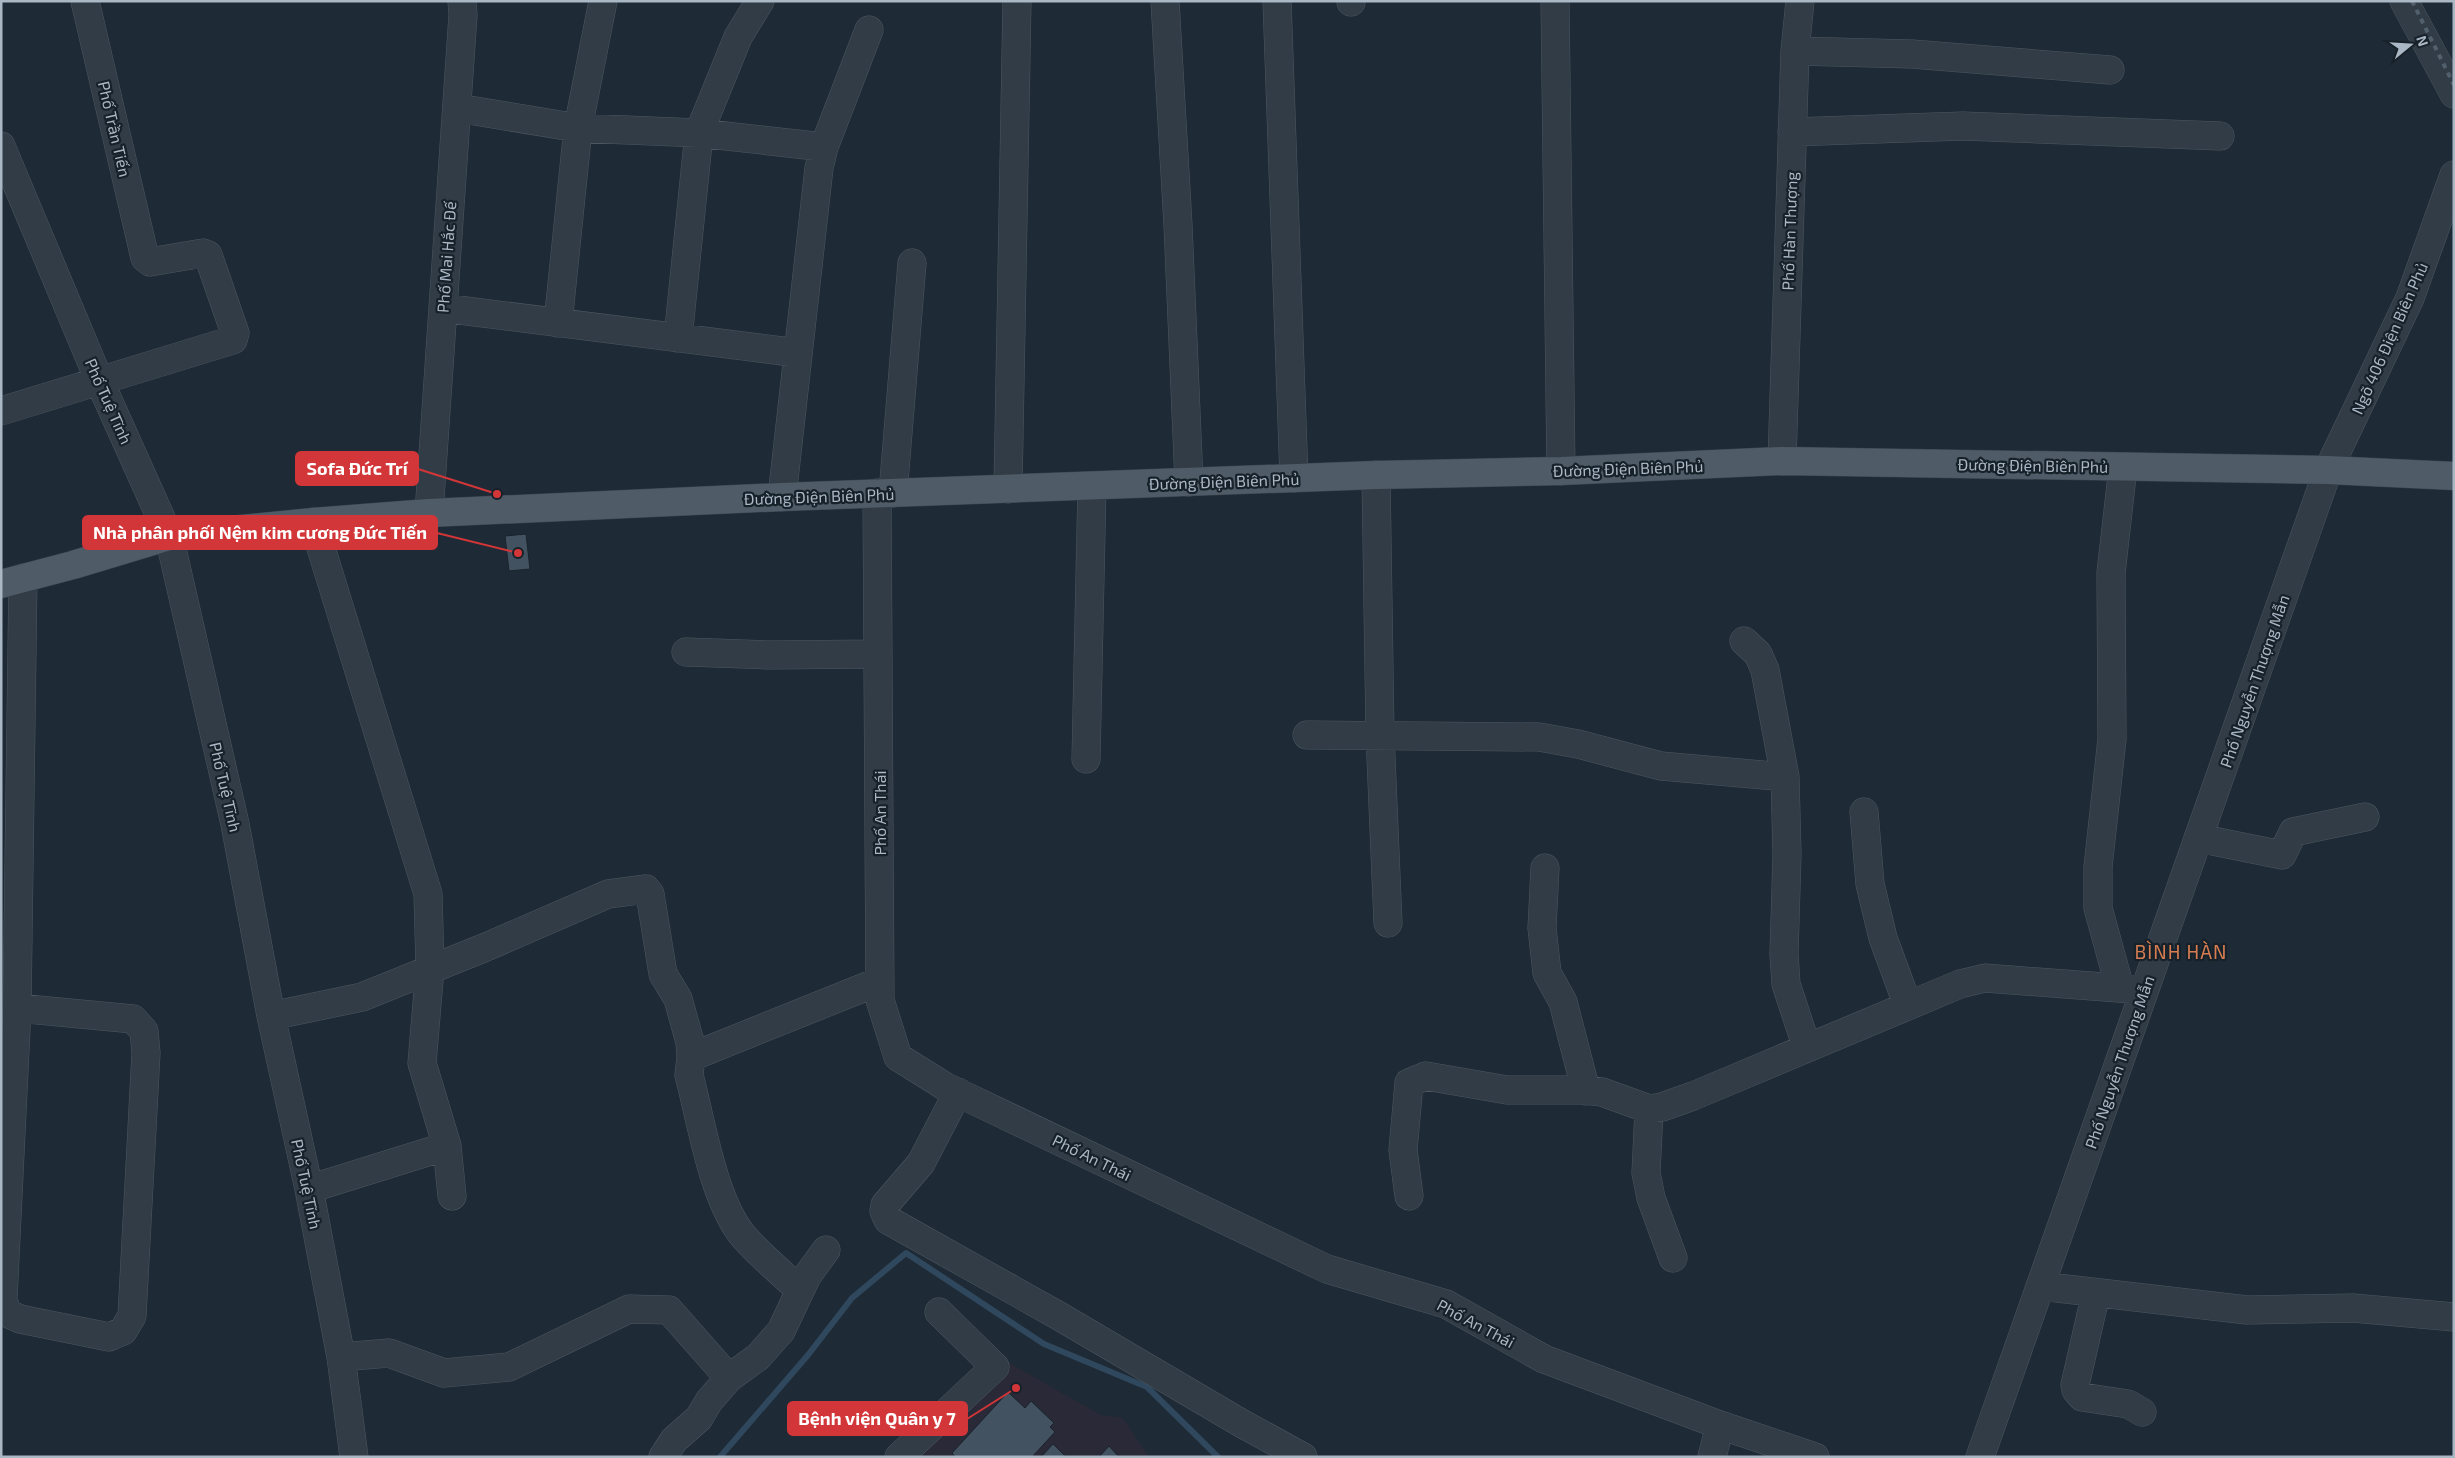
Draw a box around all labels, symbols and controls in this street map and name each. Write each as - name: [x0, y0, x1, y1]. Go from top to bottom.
- north arrow: [2385, 20, 2435, 70]
- text: N: [2413, 33, 2432, 48]
- street label: Phố Trần Tiến: [95, 79, 135, 179]
- street label: Phố Hàn Thượng: [1777, 171, 1801, 291]
- street label: Phố Mai Hắc Đế: [433, 200, 459, 313]
- street label: Ngõ 406 Điện Biên Phủ: [2347, 259, 2431, 417]
- street label: Phố Tuệ Tĩnh: [82, 355, 136, 447]
- callout: Sofa Đức Trí: [296, 452, 418, 485]
- street label: Đường Điện Biên Phủ: [1958, 454, 2108, 476]
- street label: Đường Điện Biên Phủ: [1552, 456, 1704, 480]
- text: Sofa Đức Trí: [306, 457, 409, 479]
- street label: Đường Điện Biên Phủ: [1148, 469, 1300, 493]
- street label: Đường Điện Biên Phủ: [743, 484, 895, 508]
- callout: Nhà phân phối Nệm kim cương Đức Tiến: [83, 516, 437, 549]
- text: Nhà phân phối Nệm kim cương Đức Tiến: [93, 521, 427, 543]
- street label: Phố Nguyễn Thượng Mẫn: [2215, 592, 2293, 770]
- street label: Phố Tuệ Tĩnh: [206, 740, 246, 834]
- street label: Phố An Thái: [870, 771, 889, 855]
- district label: BÌNH HÀN: [2135, 940, 2228, 963]
- street label: Phố Nguyễn Thượng Mẫn: [2080, 973, 2158, 1151]
- street label: Phố An Thái: [1050, 1130, 1134, 1184]
- street label: Phố Tuệ Tĩnh: [288, 1137, 326, 1231]
- street label: Phố An Thái: [1434, 1295, 1518, 1351]
- callout: Bệnh viện Quân y 7: [788, 1402, 967, 1435]
- text: Bệnh viện Quân y 7: [798, 1407, 956, 1429]

